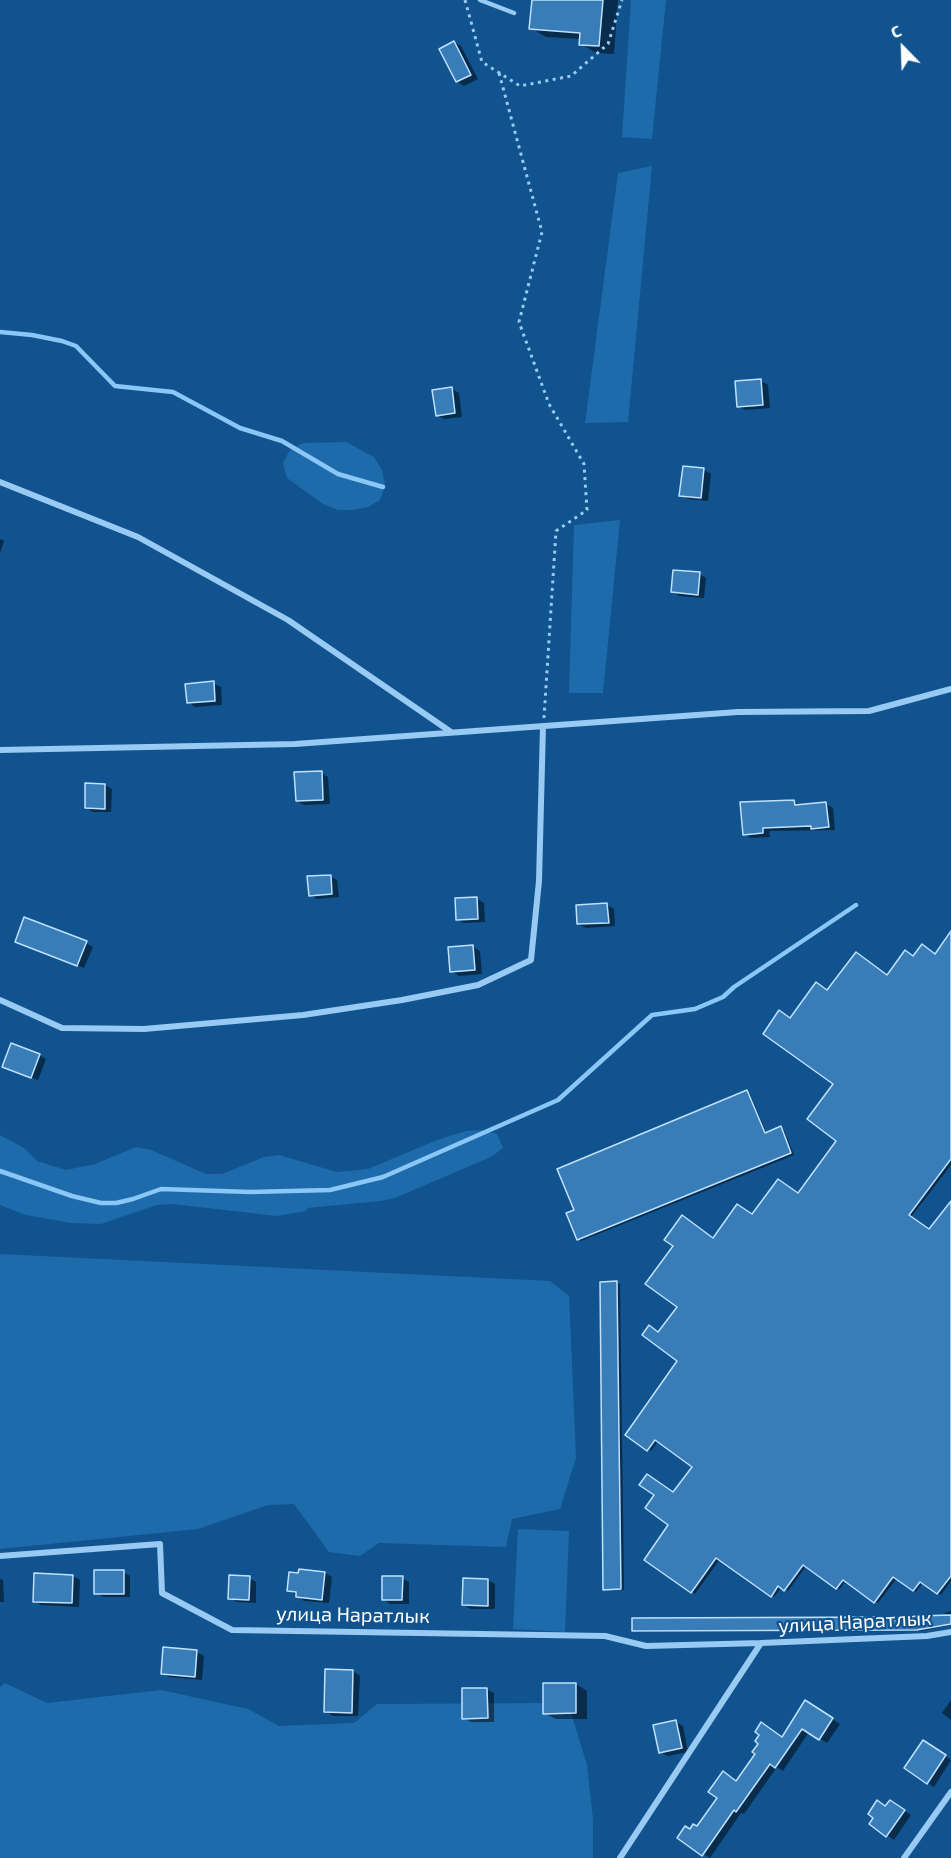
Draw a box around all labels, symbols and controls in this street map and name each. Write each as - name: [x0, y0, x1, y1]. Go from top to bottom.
- north arrow: [873, 18, 933, 78]
- text: С: [888, 20, 904, 42]
- street label: улица Наратлык: [276, 1602, 430, 1628]
- street label: улица Наратлык: [778, 1606, 932, 1638]

